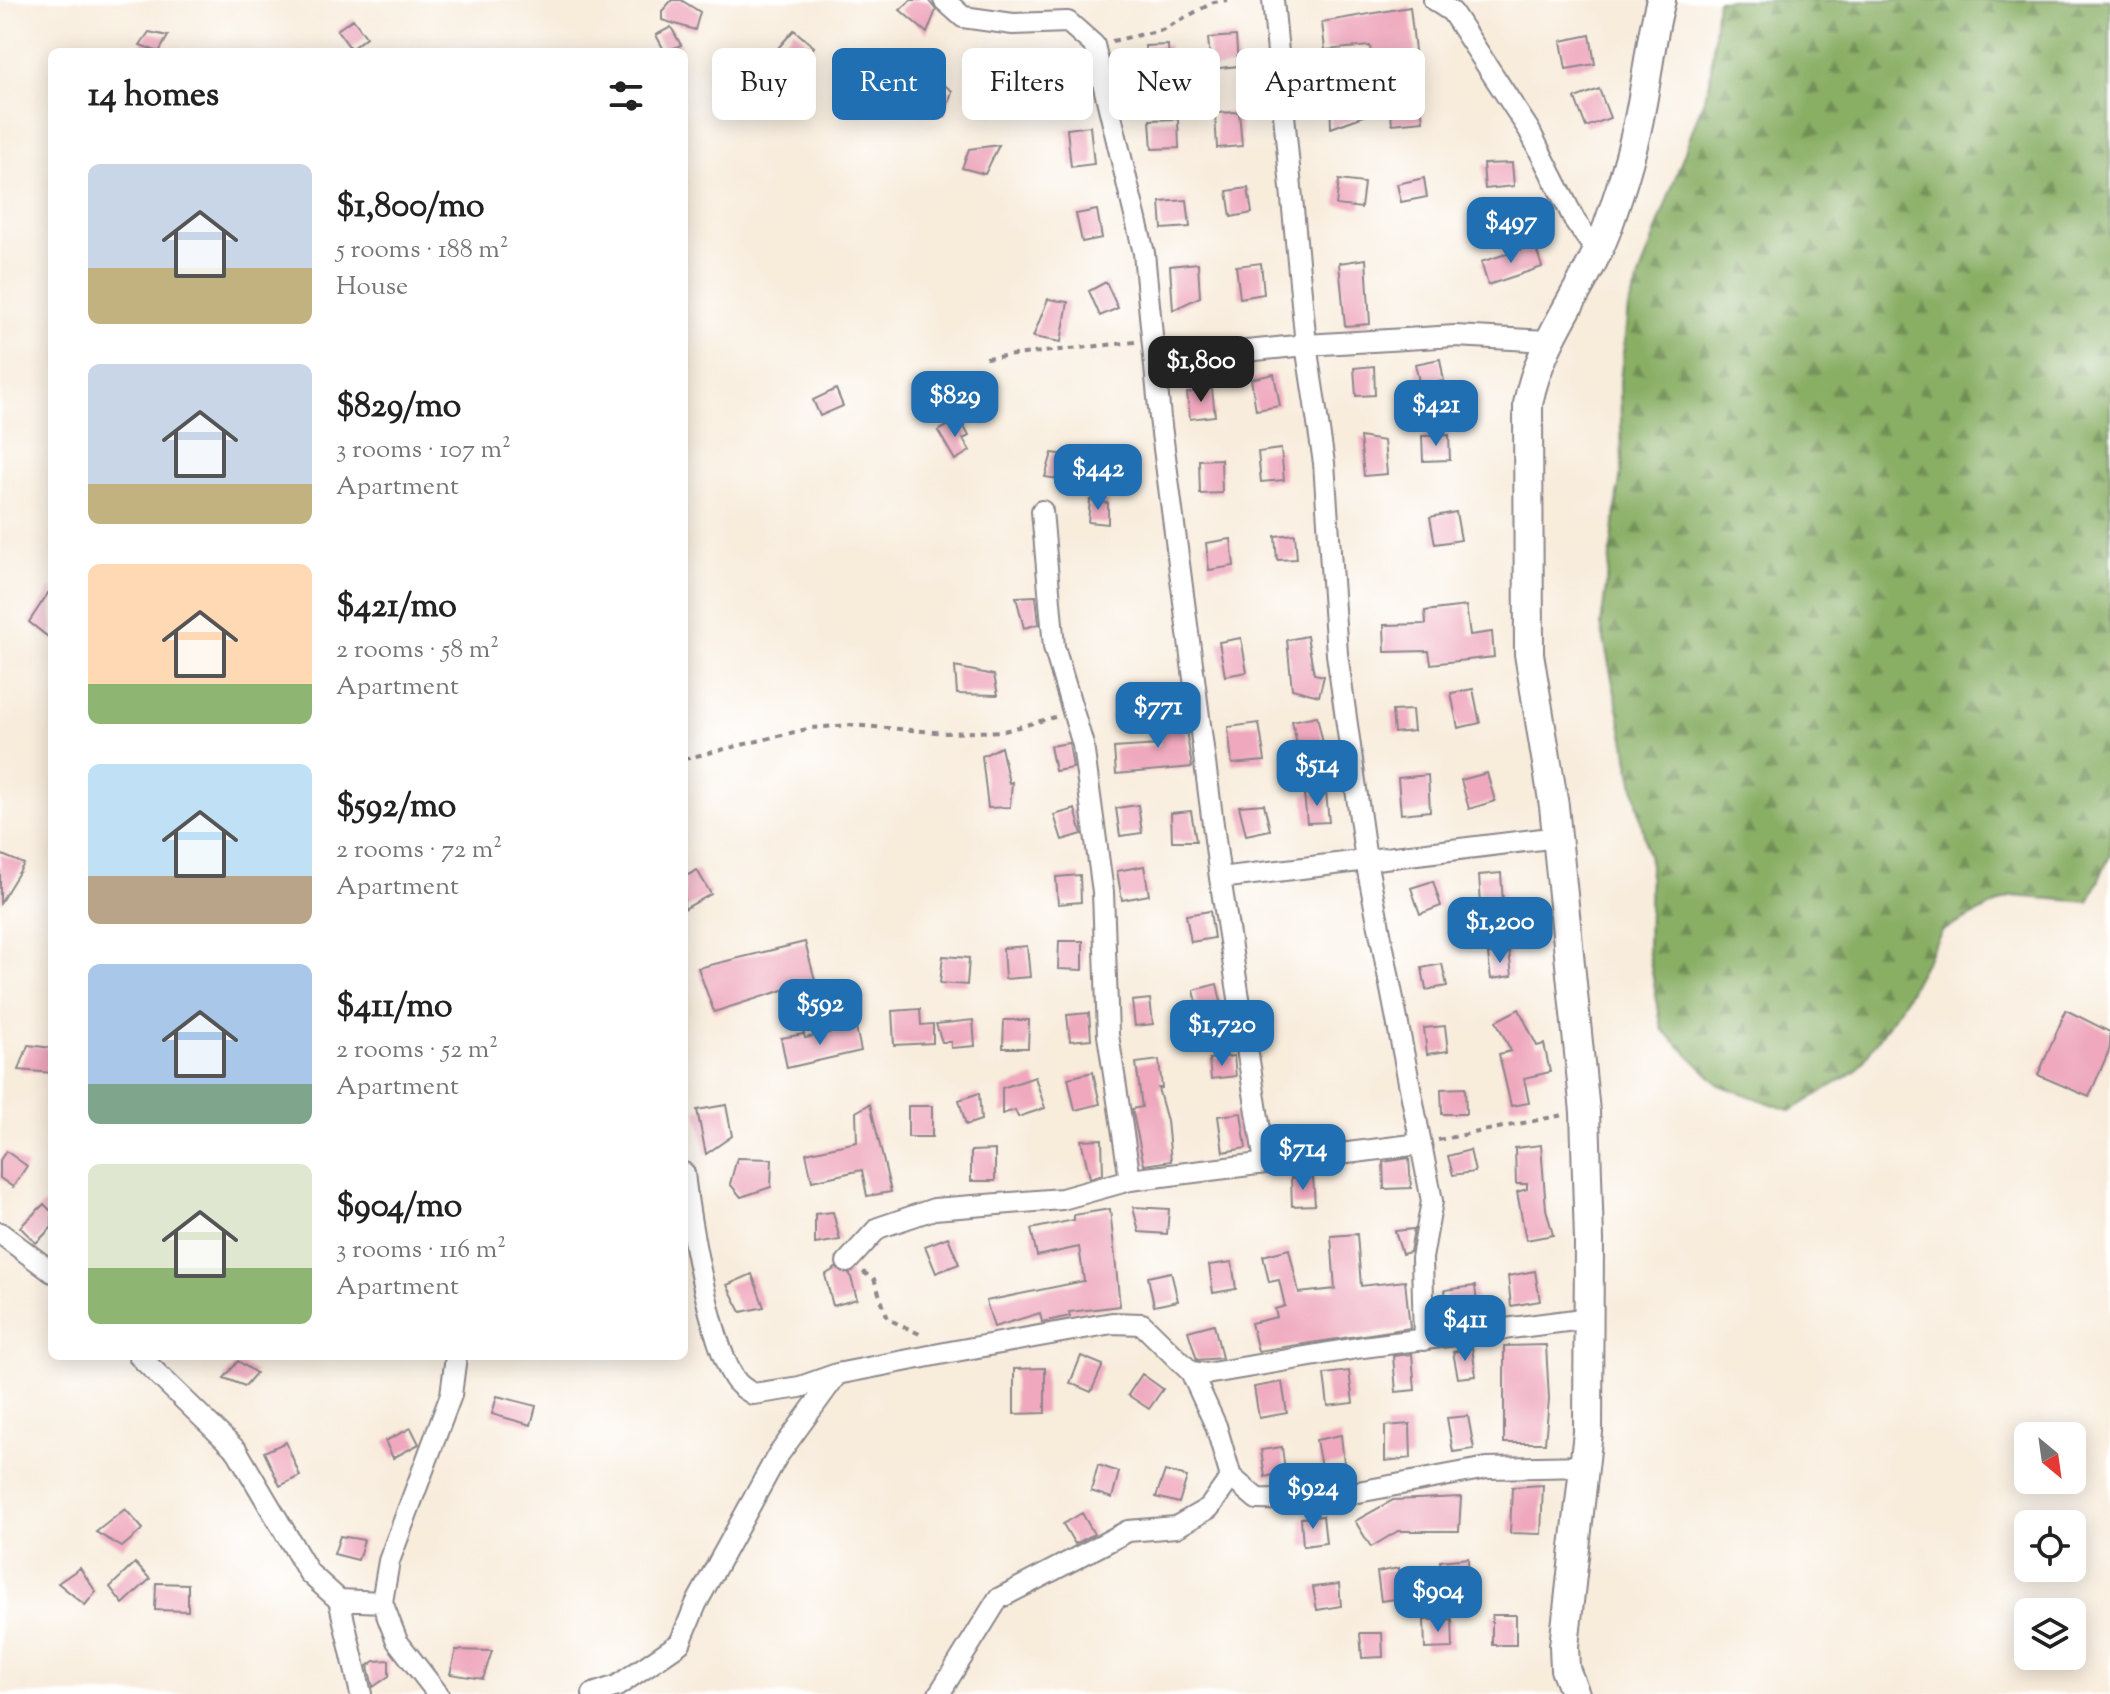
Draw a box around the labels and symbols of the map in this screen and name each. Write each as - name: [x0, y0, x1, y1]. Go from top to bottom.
- pin: $497: [1464, 197, 1558, 265]
- pin: $1,800: [1136, 336, 1266, 404]
- pin: $829: [908, 371, 1002, 439]
- pin: $421: [1389, 380, 1483, 448]
- pin: $442: [1051, 444, 1145, 512]
- pin: $771: [1111, 682, 1205, 750]
- pin: $514: [1270, 740, 1364, 808]
- pin: $1,200: [1435, 897, 1565, 965]
- pin: $592: [773, 979, 867, 1047]
- pin: $1,720: [1157, 1000, 1287, 1068]
- pin: $714: [1256, 1124, 1350, 1192]
- pin: $411: [1418, 1295, 1512, 1363]
- north arrow: [2014, 1422, 2086, 1494]
- pin: $924: [1266, 1463, 1360, 1531]
- pin: $904: [1391, 1566, 1485, 1634]

